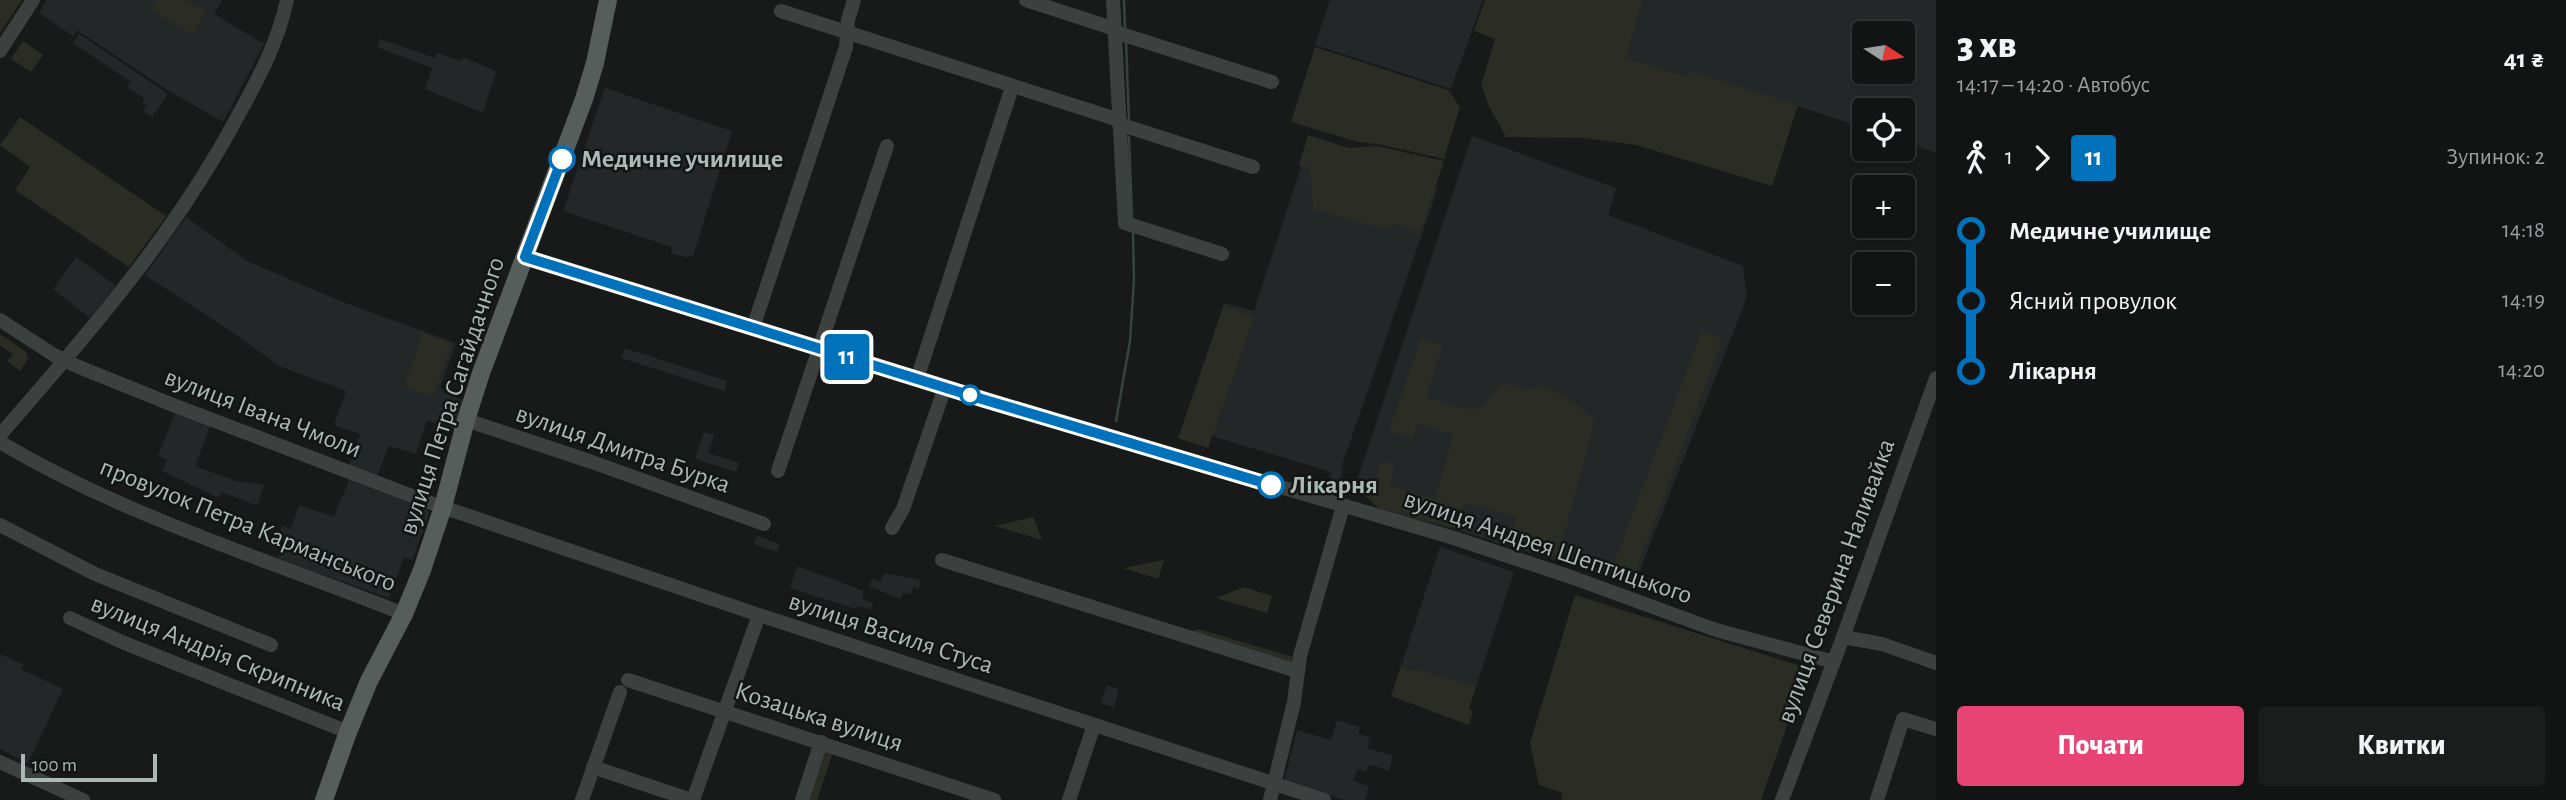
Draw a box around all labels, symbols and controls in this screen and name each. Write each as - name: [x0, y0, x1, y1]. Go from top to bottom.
- north arrow: [1852, 21, 1914, 84]
- map controls: [1852, 21, 1915, 315]
- text: 3 хв: [1957, 27, 2016, 65]
- text: 41 ₴: [2504, 46, 2545, 72]
- text: 14:17 – 14:20 · Автобус: [1957, 74, 2150, 97]
- button: locate: [1852, 98, 1915, 161]
- icon: walk: [1957, 139, 1995, 177]
- icon: forward: [2023, 139, 2061, 177]
- marker: Медичне училище: [549, 146, 575, 172]
- place label: Медичне училище: [581, 146, 783, 172]
- text: 1: [2005, 146, 2013, 169]
- text: 11: [2085, 146, 2102, 170]
- text: Зупинок: 2: [2446, 146, 2545, 169]
- button: +: [1852, 175, 1915, 238]
- text: Медичне училище: [2009, 218, 2211, 244]
- text: 14:18: [2502, 219, 2545, 242]
- button: −: [1852, 252, 1915, 315]
- street label: вулиця Петра Сагайдачного: [395, 254, 509, 538]
- text: Ясний провулок: [2009, 288, 2177, 314]
- text: 14:19: [2502, 289, 2545, 312]
- line badge: 11: [816, 334, 878, 380]
- text: 11: [838, 345, 856, 369]
- text: Лікарня: [2009, 358, 2097, 384]
- text: 14:20: [2498, 359, 2545, 382]
- street label: вулиця Івана Чмоли: [161, 364, 365, 462]
- unlabelled marker: [960, 385, 980, 405]
- street label: вулиця Дмитра Бурка: [512, 400, 734, 498]
- street label: вулиця Северина Наливайка: [1772, 435, 1900, 727]
- street label: провулок Петра Карманського: [96, 454, 400, 596]
- marker: Лікарня: [1258, 472, 1284, 498]
- place label: Лікарня: [1290, 472, 1378, 498]
- street label: вулиця Андрея Шептицького: [1401, 485, 1695, 609]
- street label: вулиця Василя Стуса: [786, 588, 997, 678]
- street label: вулиця Андрія Скрипника: [87, 590, 349, 716]
- street label: Козацька вулиця: [732, 678, 906, 756]
- button: Почати: [1957, 706, 2244, 786]
- button: Квитки: [2258, 706, 2545, 786]
- scale bar: [21, 751, 158, 783]
- text: 100 m: [32, 756, 77, 775]

